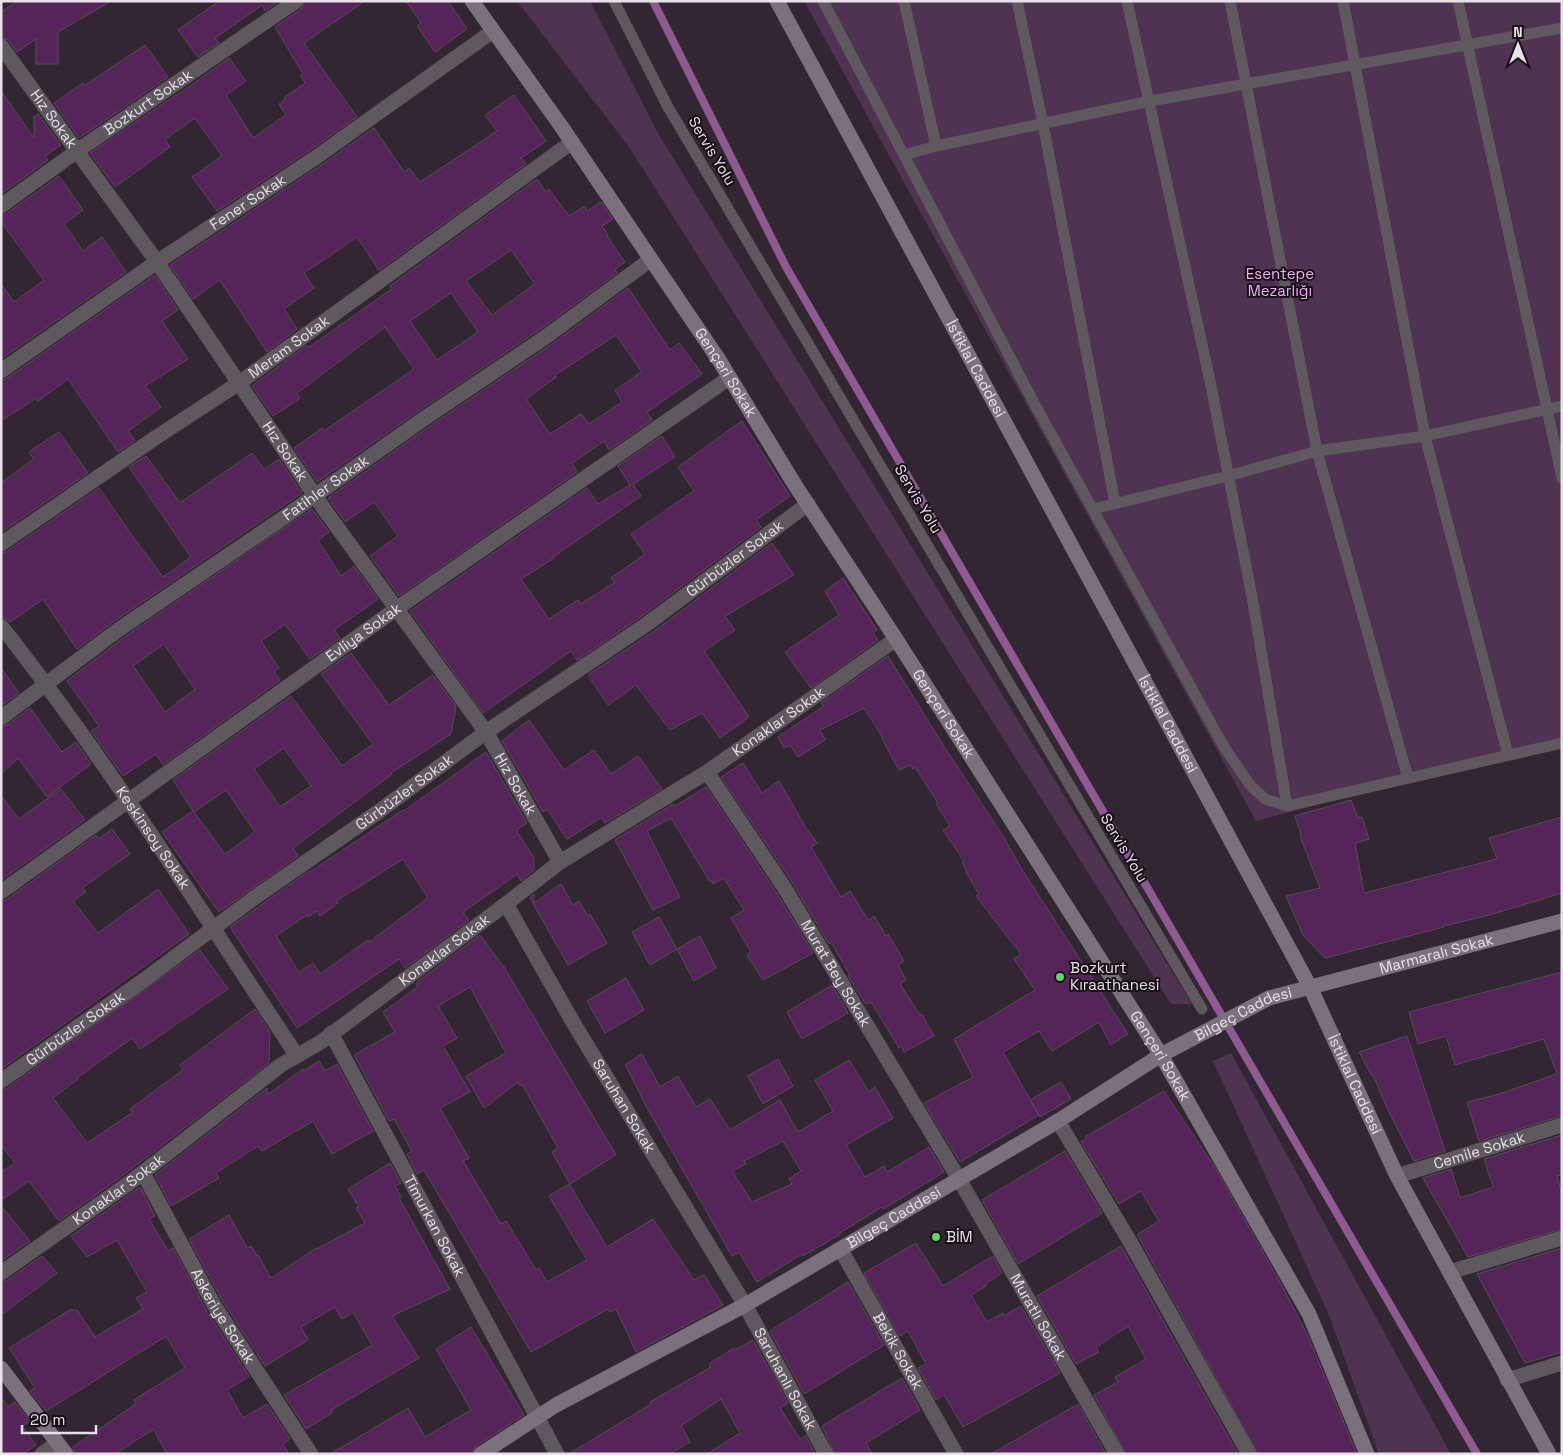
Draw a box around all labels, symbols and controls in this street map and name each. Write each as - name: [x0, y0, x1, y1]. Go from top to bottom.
- north arrow: [1493, 20, 1543, 70]
- text: N: [1513, 23, 1523, 41]
- street label: Bozkurt Sokak: [100, 65, 196, 139]
- street label: Hız Sokak: [26, 85, 82, 152]
- street label: Servis Yolu: [684, 113, 740, 189]
- street label: Fener Sokak: [206, 170, 289, 234]
- park label: Esentepe Mezarlığı: [1246, 264, 1314, 300]
- street label: Meram Sokak: [244, 311, 333, 382]
- street label: İstiklal Caddesi: [942, 317, 1010, 420]
- street label: Gençeri Sokak: [691, 324, 761, 420]
- street label: Hız Sokak: [258, 417, 312, 485]
- street label: Fatihler Sokak: [279, 451, 372, 524]
- street label: Servis Yolu: [890, 461, 946, 537]
- street label: Gürbüzler Sokak: [682, 516, 787, 601]
- street label: Evliya Sokak: [322, 598, 405, 665]
- street label: Gençeri Sokak: [909, 665, 980, 762]
- street label: İstiklal Caddesi: [1134, 672, 1202, 776]
- street label: Konaklar Sokak: [728, 682, 828, 760]
- street label: Hız Sokak: [491, 749, 541, 818]
- street label: Gürbüzler Sokak: [351, 750, 457, 834]
- street label: Keskinsoy Sokak: [112, 783, 195, 893]
- street label: Servis Yolu: [1096, 810, 1152, 886]
- street label: Konaklar Sokak: [395, 909, 493, 990]
- street label: Murat Bey Sokak: [797, 916, 876, 1030]
- street label: Marmaralı Sokak: [1377, 929, 1495, 978]
- place label: Bozkurt Kıraathanesi: [1070, 958, 1159, 994]
- marker: Bozkurt Kıraathanesi: [1054, 971, 1066, 983]
- street label: Bilgeç Caddesi: [1191, 982, 1294, 1045]
- street label: Gürbüzler Sokak: [22, 987, 128, 1069]
- street label: Gençeri Sokak: [1126, 1007, 1195, 1104]
- street label: İstiklal Caddesi: [1324, 1031, 1386, 1137]
- street label: Saruhan Sokak: [589, 1055, 660, 1156]
- street label: Cemile Sokak: [1431, 1127, 1527, 1173]
- street label: Konaklar Sokak: [69, 1149, 168, 1229]
- street label: Timurkan Sokak: [400, 1172, 470, 1280]
- street label: Bilgeç Caddesi: [843, 1182, 944, 1252]
- place label: BİM: [946, 1227, 973, 1246]
- marker: BİM: [930, 1231, 942, 1243]
- street label: Askeriye Sokak: [187, 1265, 260, 1367]
- street label: Muratlı Sokak: [1006, 1270, 1071, 1364]
- street label: Bekik Sokak: [869, 1309, 928, 1393]
- street label: Saruhanlı Sokak: [750, 1324, 821, 1433]
- scale bar: [22, 1402, 96, 1434]
- text: 20 m: [30, 1410, 65, 1429]

